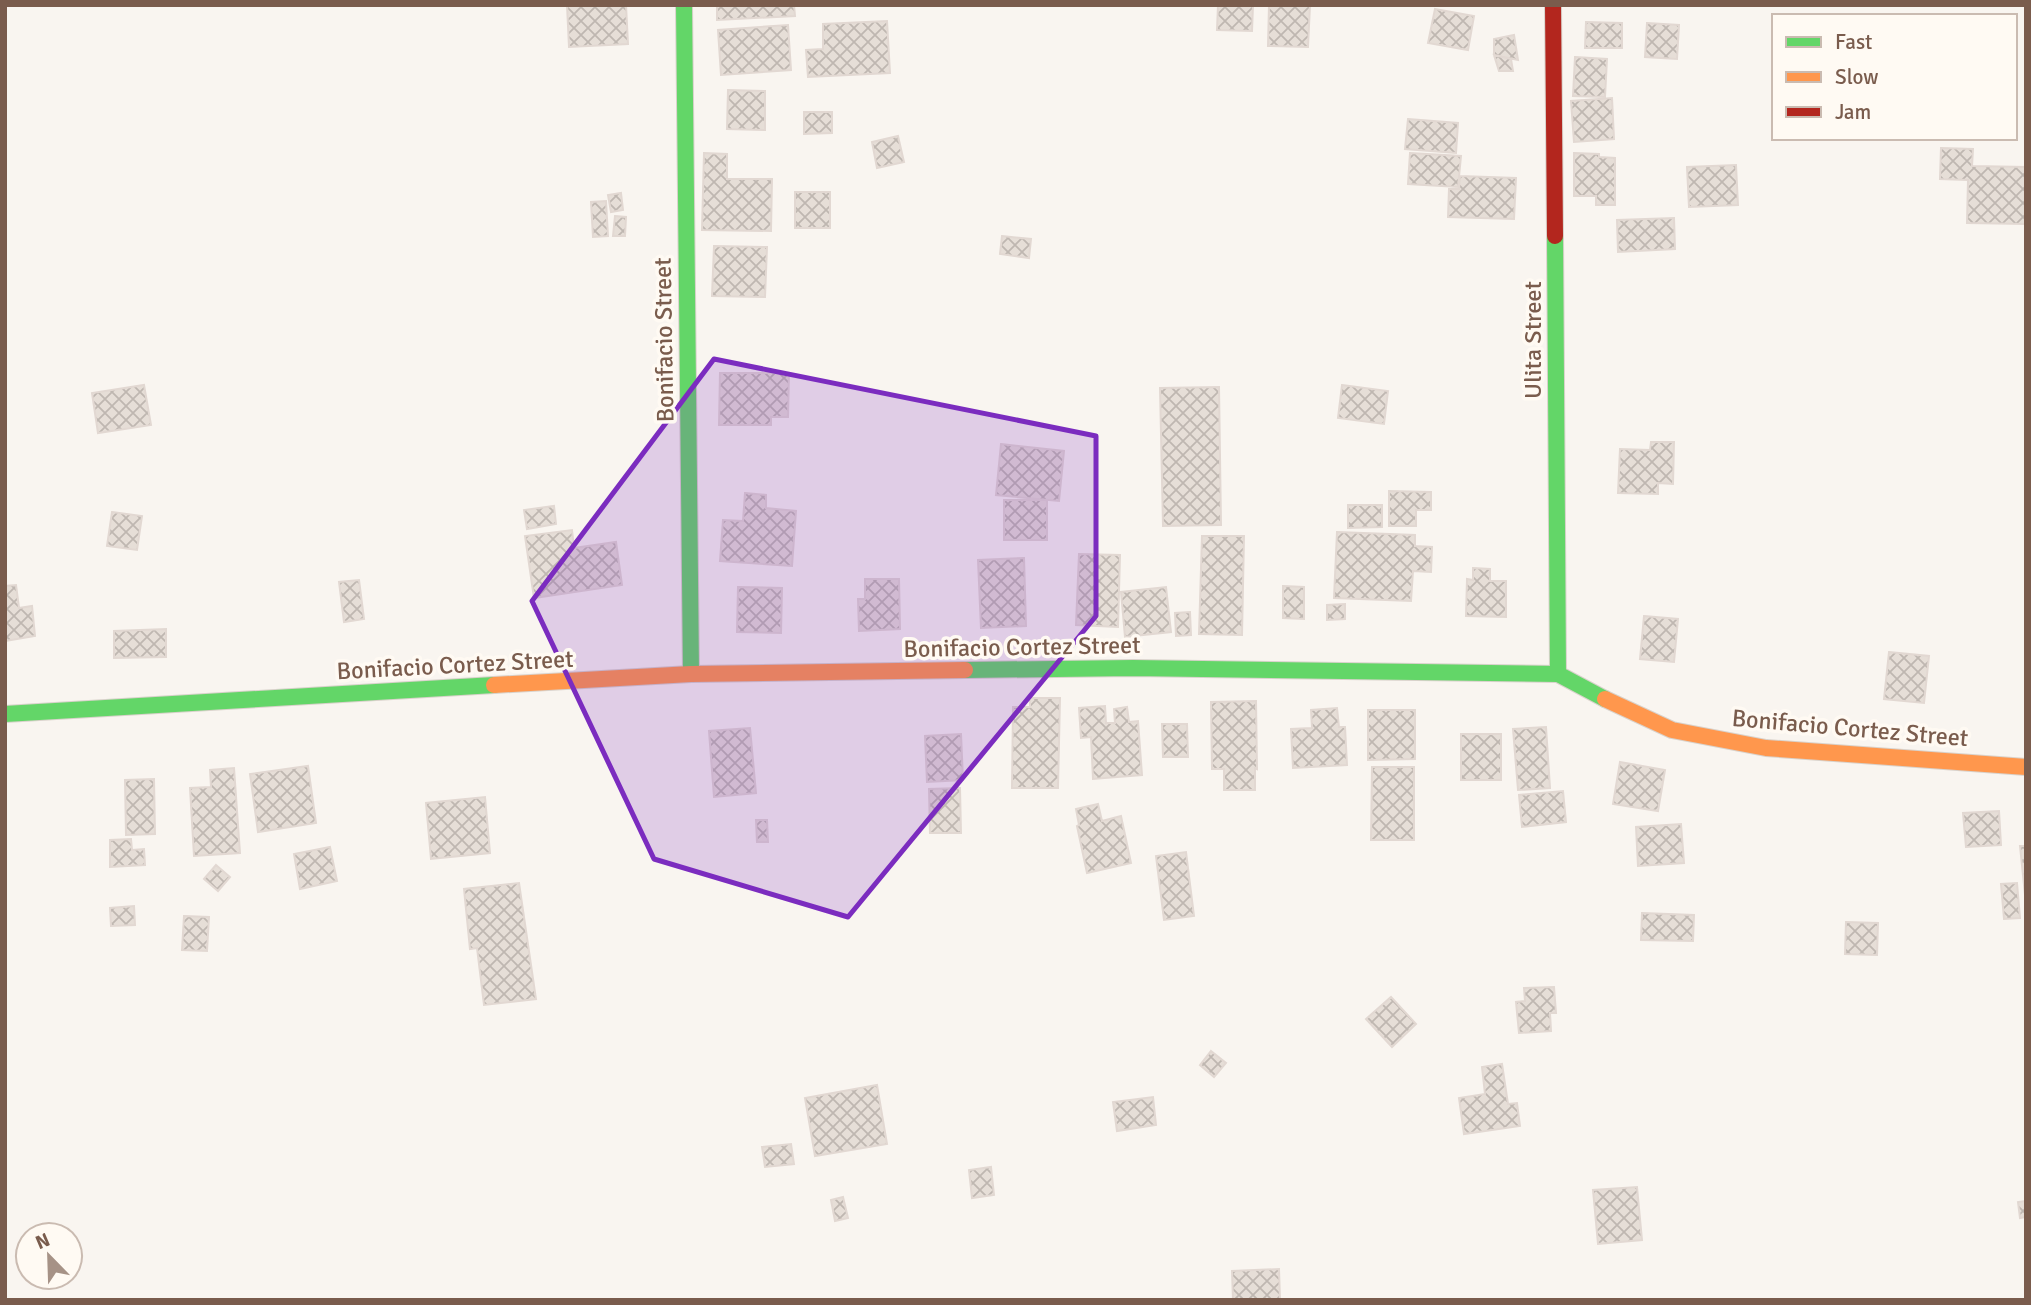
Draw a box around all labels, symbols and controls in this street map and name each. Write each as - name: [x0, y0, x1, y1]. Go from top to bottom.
- legend: [1772, 14, 2017, 140]
- text: Fast: [1835, 29, 1872, 55]
- text: Slow: [1835, 64, 1879, 90]
- text: Jam: [1835, 99, 1871, 125]
- street label: Bonifacio Street: [648, 257, 680, 423]
- street label: Ulita Street: [1518, 281, 1548, 399]
- street label: Bonifacio Cortez Street: [903, 630, 1141, 664]
- street label: Bonifacio Cortez Street: [336, 644, 574, 686]
- street label: Bonifacio Cortez Street: [1731, 703, 1969, 753]
- north arrow: [14, 1221, 84, 1291]
- text: N: [32, 1228, 54, 1255]

